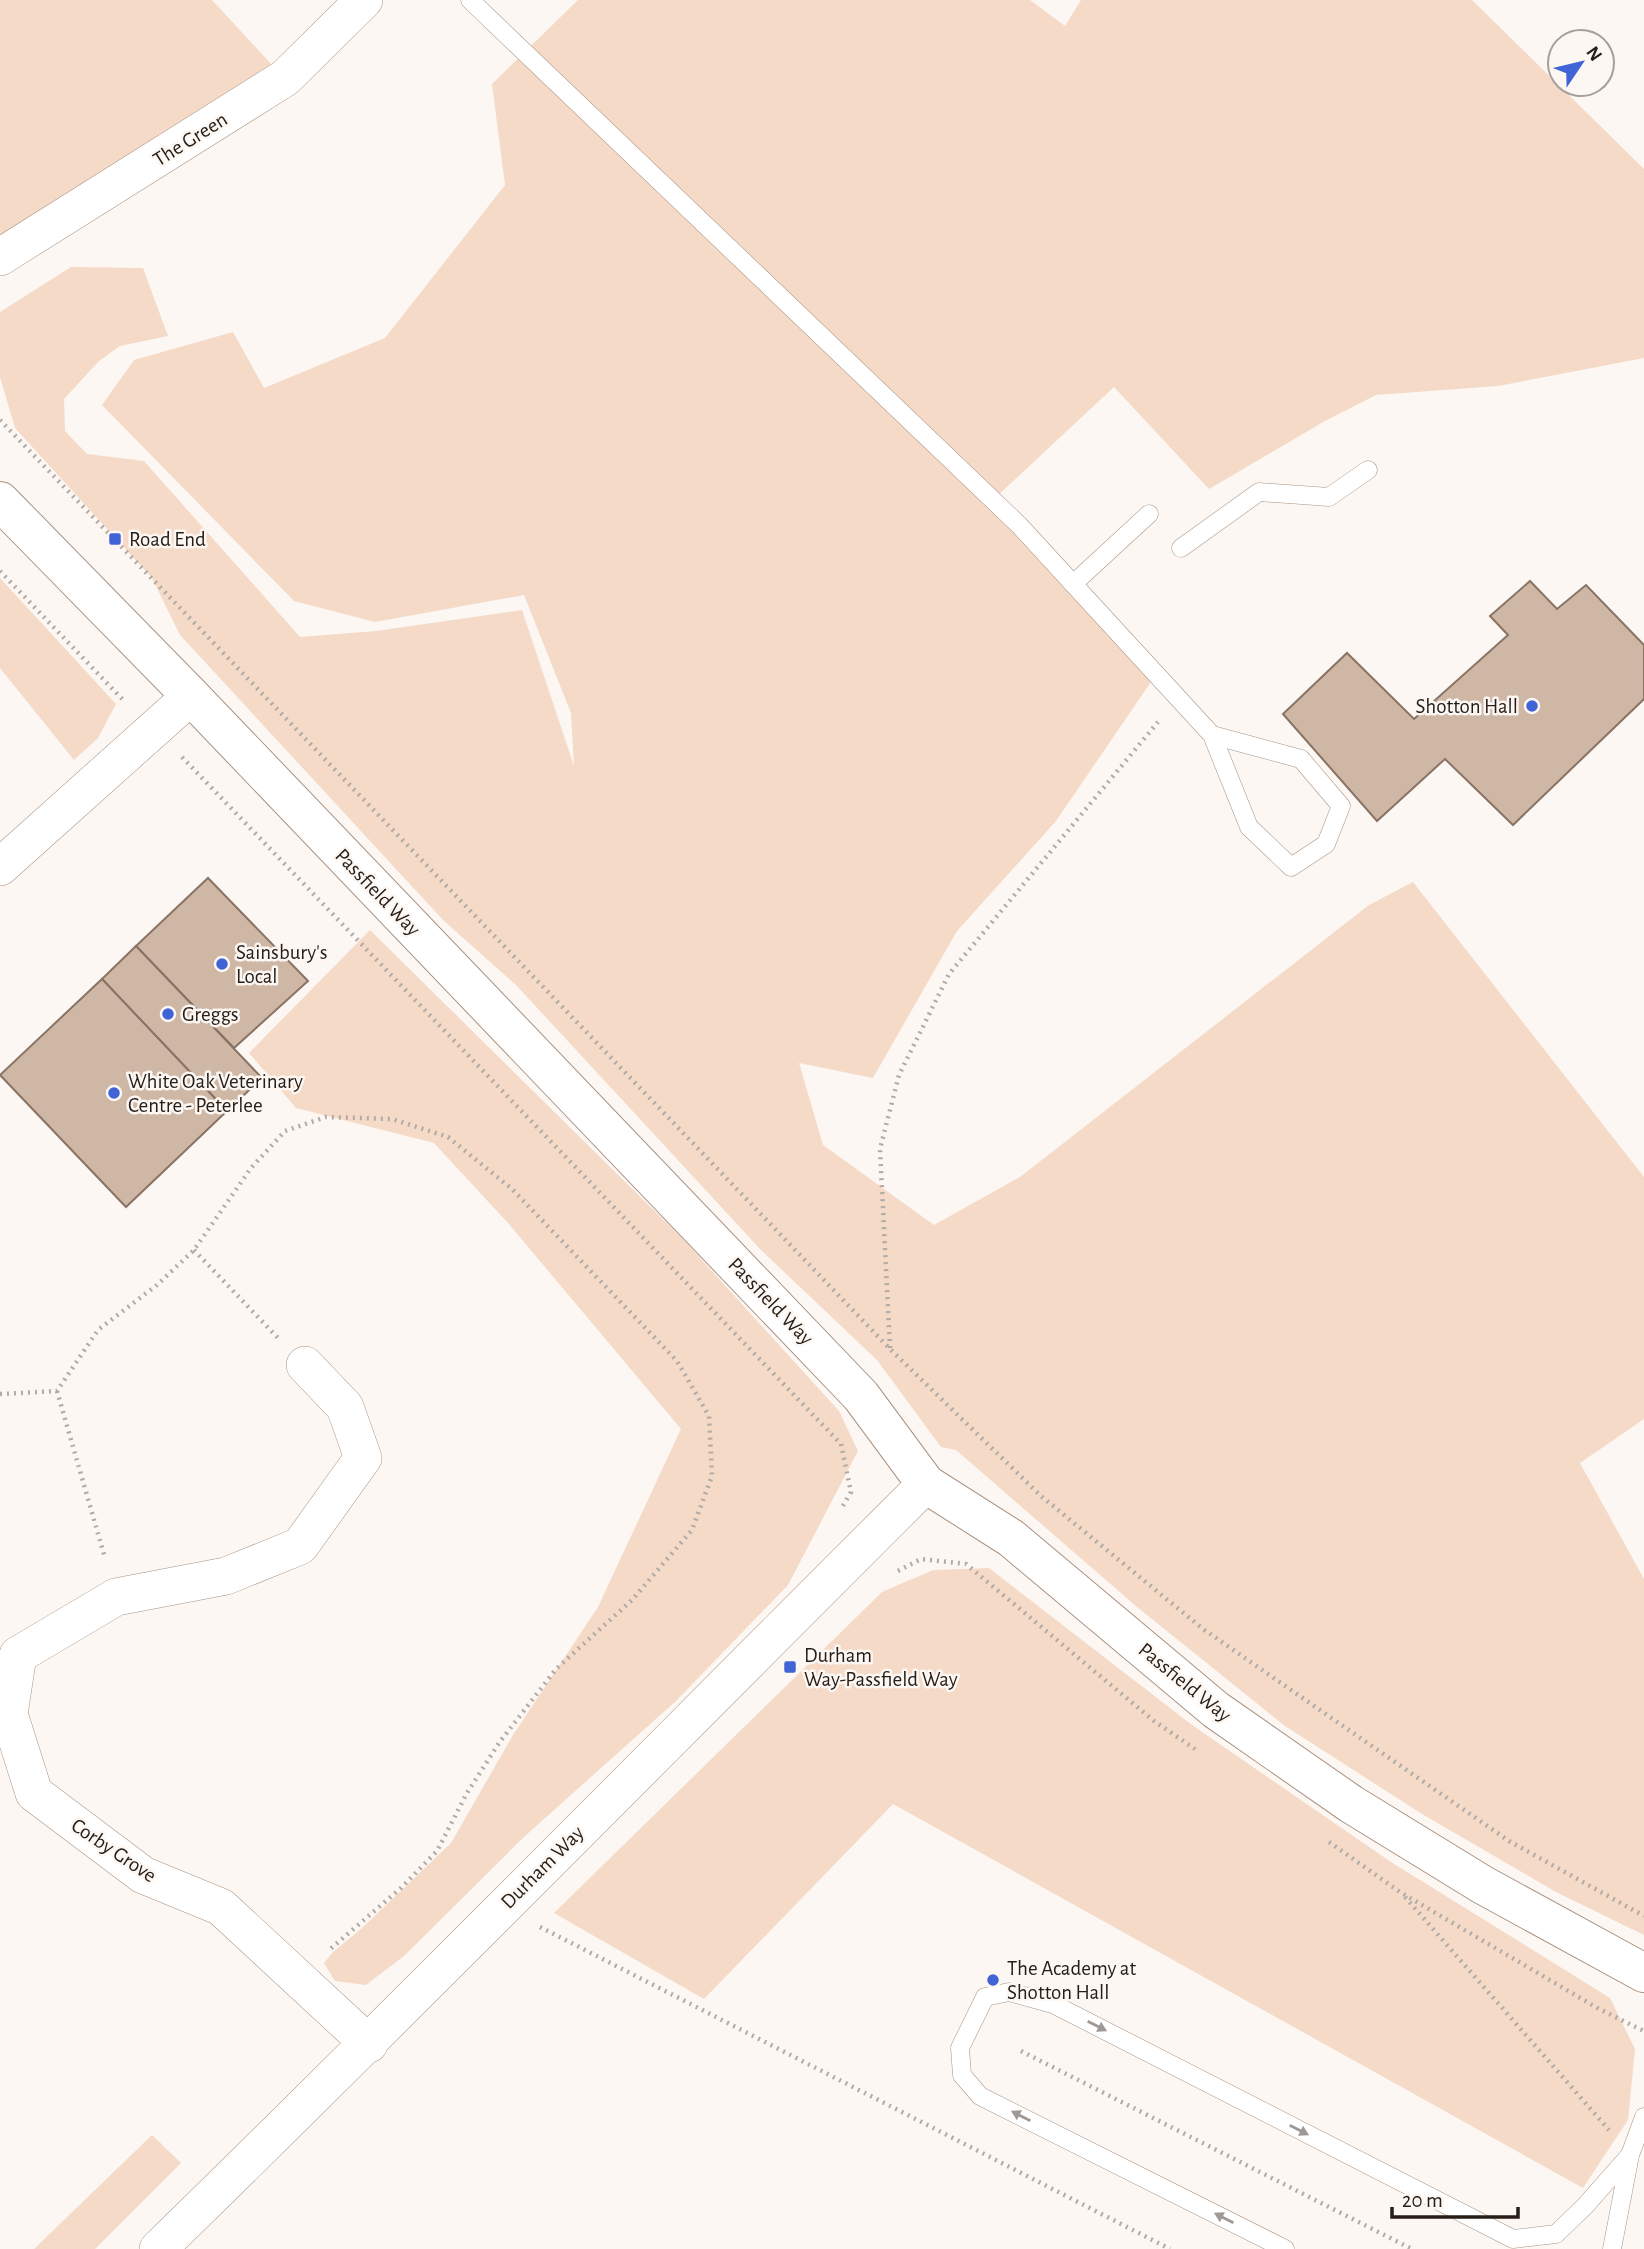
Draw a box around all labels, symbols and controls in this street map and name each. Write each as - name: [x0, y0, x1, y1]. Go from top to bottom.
- north arrow: [1546, 28, 1616, 98]
- text: N: [1582, 43, 1605, 65]
- street label: The Green: [149, 108, 231, 170]
- place label: Road End: [129, 529, 206, 550]
- marker: Road End: [107, 531, 123, 547]
- place label: Shotton Hall: [1416, 696, 1518, 717]
- marker: Shotton Hall: [1524, 698, 1540, 714]
- street label: Passfield Way: [331, 845, 424, 940]
- place label: Sainsbury's Local: [236, 942, 327, 987]
- marker: Sainsbury's Local: [214, 956, 230, 972]
- place label: Greggs: [182, 1004, 239, 1025]
- marker: Greggs: [160, 1006, 176, 1022]
- place label: White Oak Veterinary Centre - Peterlee: [128, 1071, 303, 1116]
- marker: White Oak Veterinary Centre - Peterlee: [106, 1085, 122, 1101]
- street label: Passfield Way: [724, 1254, 817, 1349]
- street label: Passfield Way: [1134, 1639, 1235, 1726]
- place label: Durham Way-Passfield Way: [804, 1645, 958, 1690]
- marker: Durham Way-Passfield Way: [782, 1659, 798, 1675]
- street label: Corby Grove: [67, 1814, 160, 1886]
- street label: Durham Way: [497, 1822, 588, 1913]
- place label: The Academy at Shotton Hall: [1007, 1958, 1137, 2003]
- marker: The Academy at Shotton Hall: [985, 1972, 1001, 1988]
- one-way arrow: [1087, 2021, 1107, 2032]
- one-way arrow: [1011, 2111, 1031, 2122]
- one-way arrow: [1289, 2124, 1309, 2135]
- scale bar: [1392, 2176, 1518, 2220]
- text: 20 m: [1402, 2190, 1443, 2211]
- one-way arrow: [1214, 2213, 1234, 2224]

